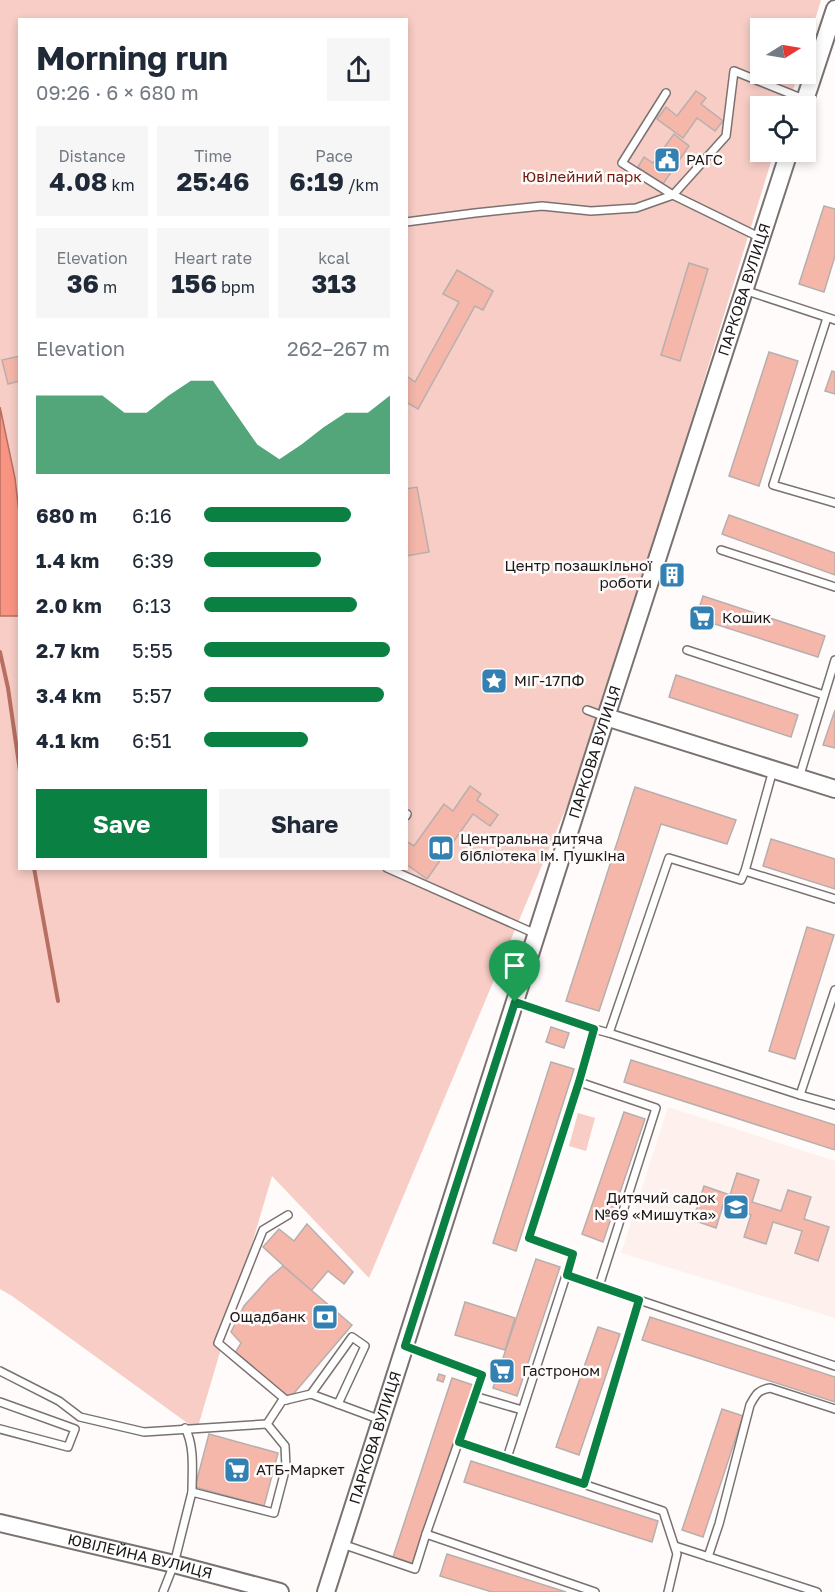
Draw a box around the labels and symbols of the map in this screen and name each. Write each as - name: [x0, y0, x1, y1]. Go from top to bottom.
- north arrow: [750, 18, 816, 84]
- public building icon: РАГС: [652, 145, 682, 175]
- place label: РАГС: [686, 150, 723, 168]
- park label: Ювілейний парк: [522, 167, 642, 185]
- street label: ПАРКОВА ВУЛИЦЯ: [714, 220, 773, 358]
- place label: Центр позашкільної роботи: [505, 556, 653, 591]
- building icon: Центр позашкільної роботи: [657, 560, 687, 590]
- supermarket icon: Кошик: [687, 603, 717, 633]
- place label: Кошик: [722, 608, 772, 626]
- place icon: МіГ-17ПФ: [479, 666, 509, 696]
- place label: МіГ-17ПФ: [514, 671, 584, 689]
- street label: ПАРКОВА ВУЛИЦЯ: [564, 683, 624, 820]
- place label: Центральна дитяча бібліотека ім. Пушкіна: [460, 829, 625, 864]
- library icon: Центральна дитяча бібліотека ім. Пушкіна: [426, 833, 456, 863]
- pin: [489, 940, 540, 1002]
- place label: Дитячий садок №69 «Мишутка»: [594, 1188, 716, 1223]
- school or university icon: Дитячий садок №69 «Мишутка»: [721, 1192, 751, 1222]
- bank icon: Ощадбанк: [310, 1302, 340, 1332]
- place label: Ощадбанк: [229, 1307, 306, 1325]
- supermarket icon: Гастроном: [487, 1356, 517, 1386]
- place label: Гастроном: [522, 1361, 600, 1379]
- street label: ПАРКОВА ВУЛИЦЯ: [345, 1369, 404, 1506]
- supermarket icon: АТБ-Маркет: [222, 1455, 252, 1485]
- place label: АТБ-Маркет: [256, 1460, 345, 1478]
- street label: ЮВІЛЕЙНА ВУЛИЦЯ: [66, 1529, 215, 1582]

